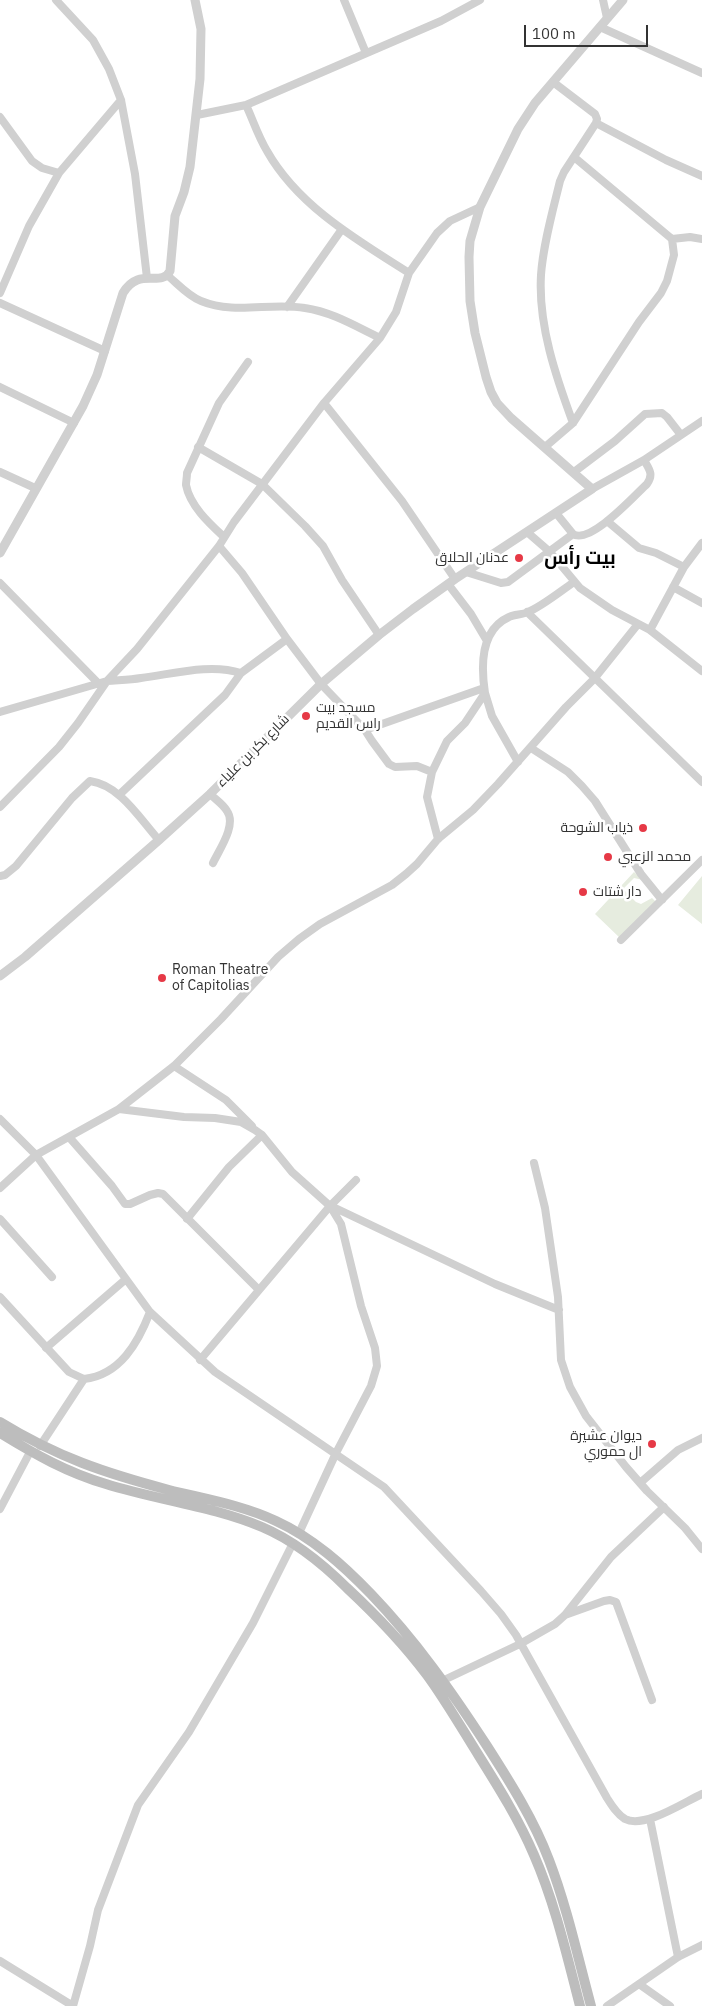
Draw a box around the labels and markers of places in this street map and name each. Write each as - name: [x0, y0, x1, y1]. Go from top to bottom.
- place label: عدنان الحلاق: [435, 550, 509, 566]
- marker: عدنان الحلاق: [513, 552, 525, 564]
- place label: مسجد بيت راس القديم: [316, 700, 381, 732]
- marker: مسجد بيت راس القديم: [300, 710, 312, 722]
- place label: ذياب الشوحة: [560, 820, 633, 836]
- marker: ذياب الشوحة: [637, 822, 649, 834]
- place label: محمد الزعبي: [618, 849, 691, 865]
- marker: محمد الزعبي: [602, 851, 614, 863]
- place label: دار شتات: [593, 884, 641, 900]
- marker: دار شتات: [577, 886, 589, 898]
- place label: Roman Theatre of Capitolias: [172, 962, 268, 994]
- marker: Roman Theatre of Capitolias: [156, 972, 168, 984]
- place label: ديوان عشيرة ال حموري: [570, 1428, 642, 1460]
- marker: ديوان عشيرة ال حموري: [646, 1438, 658, 1450]

